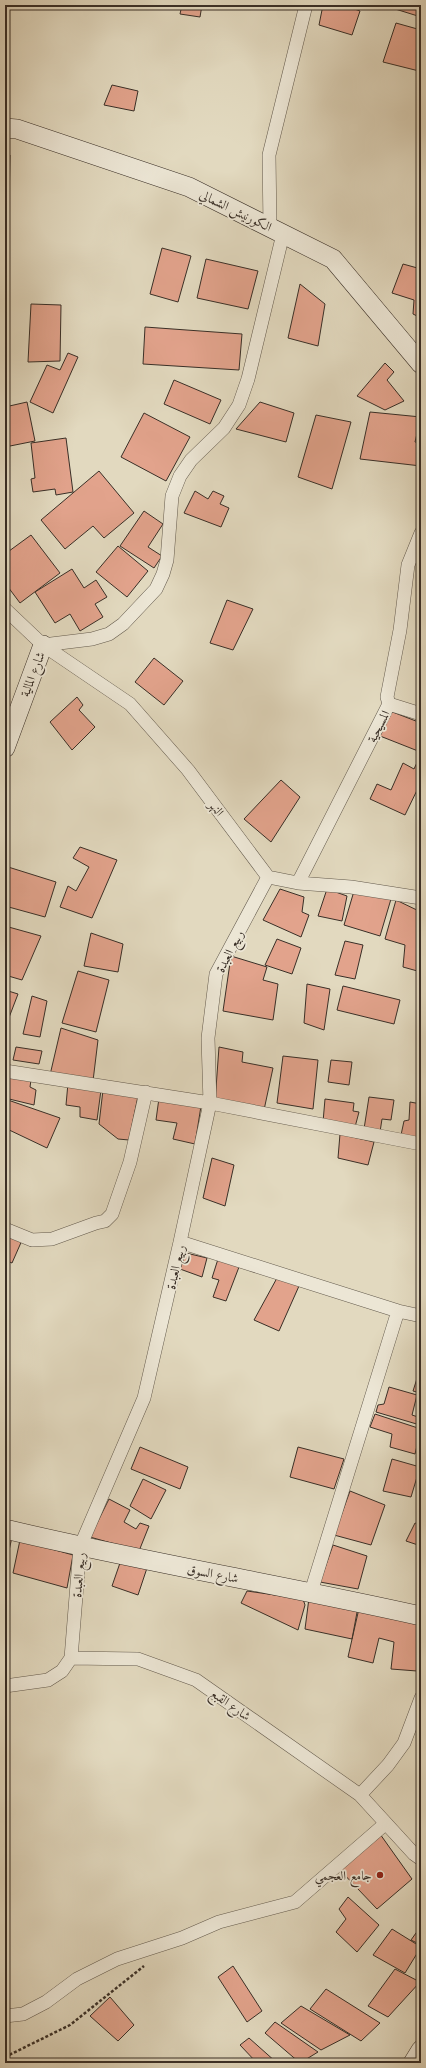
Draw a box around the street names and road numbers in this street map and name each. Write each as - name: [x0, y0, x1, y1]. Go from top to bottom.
- street label: الكورنيش الشمالي: [195, 186, 275, 238]
- street label: شارع المالية: [16, 649, 52, 700]
- street label: المسيحية: [363, 707, 395, 746]
- street label: النهر: [203, 795, 228, 820]
- street label: ربيع العبدة: [212, 927, 251, 977]
- street label: ربيع العبدة: [162, 1243, 193, 1292]
- street label: ربيع العبدة: [68, 1552, 93, 1599]
- street label: شارع السوق: [185, 1560, 240, 1590]
- street label: شارع القبع: [205, 1684, 254, 1728]

